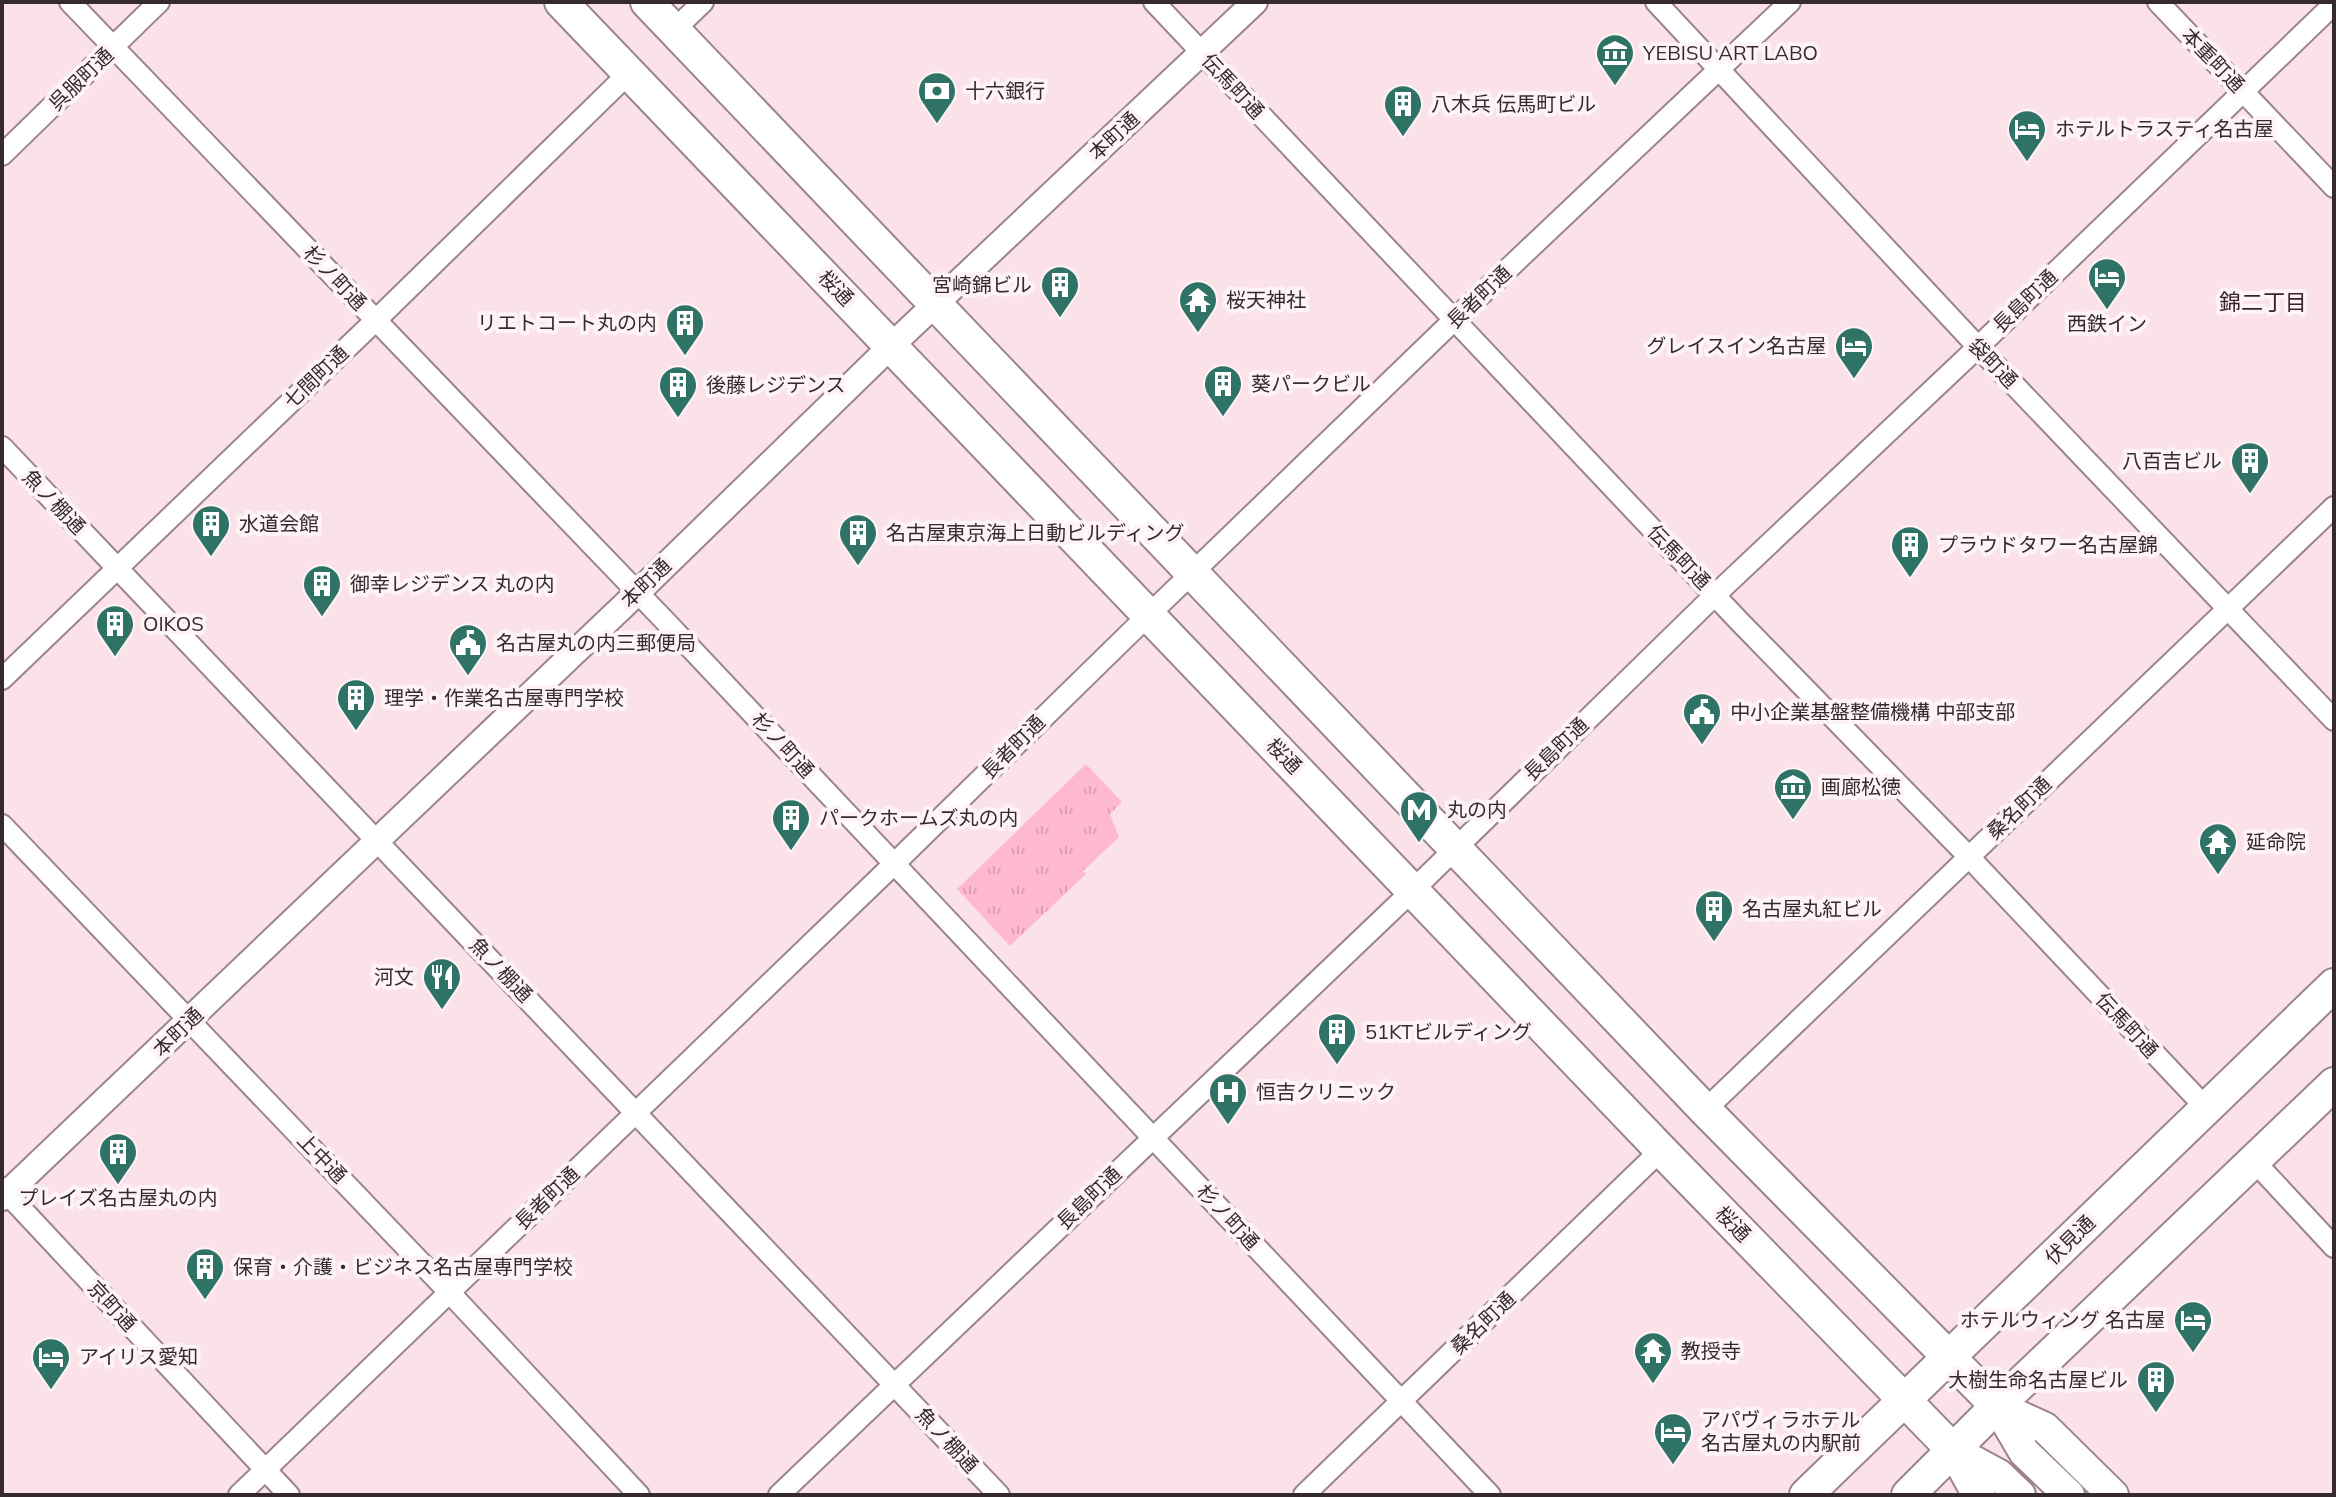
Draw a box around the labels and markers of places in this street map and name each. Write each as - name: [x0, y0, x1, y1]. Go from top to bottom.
- museum icon: YEBISU ART LABO: [1594, 32, 1636, 87]
- place label: YEBISU ART LABO: [1642, 40, 1818, 65]
- bank icon: 十六銀行: [916, 70, 958, 125]
- place label: 十六銀行: [965, 78, 1045, 103]
- building icon: 八木兵 伝馬町ビル: [1382, 83, 1424, 138]
- place label: 八木兵 伝馬町ビル: [1431, 91, 1596, 116]
- hotel icon: ホテルトラスティ名古屋: [2006, 108, 2048, 163]
- place label: ホテルトラスティ名古屋: [2055, 116, 2273, 141]
- hotel icon: 西鉄イン: [2086, 256, 2128, 311]
- building icon: 宮崎錦ビル: [1039, 264, 1081, 319]
- place label: 宮崎錦ビル: [932, 272, 1032, 297]
- temple icon: 桜天神社: [1177, 279, 1219, 334]
- place label: 桜天神社: [1226, 287, 1306, 312]
- building icon: リエトコート丸の内: [664, 302, 706, 357]
- place label: リエトコート丸の内: [477, 310, 657, 335]
- place label: 西鉄イン: [2067, 311, 2147, 336]
- hotel icon: グレイスイン名古屋: [1833, 325, 1875, 380]
- place label: グレイスイン名古屋: [1647, 333, 1826, 358]
- building icon: 葵パークビル: [1202, 363, 1244, 418]
- building icon: 後藤レジデンス: [657, 364, 699, 419]
- place label: 葵パークビル: [1251, 371, 1371, 396]
- place label: 後藤レジデンス: [706, 372, 846, 397]
- building icon: 八百吉ビル: [2229, 440, 2271, 495]
- place label: 八百吉ビル: [2122, 448, 2222, 473]
- building icon: 水道会館: [190, 503, 232, 558]
- place label: 水道会館: [239, 511, 319, 536]
- building icon: 名古屋東京海上日動ビルディング: [837, 512, 879, 567]
- place label: 名古屋東京海上日動ビルディング: [886, 520, 1185, 545]
- building icon: プラウドタワー名古屋錦: [1889, 524, 1931, 579]
- place label: プラウドタワー名古屋錦: [1938, 532, 2158, 557]
- building icon: 御幸レジデンス 丸の内: [301, 563, 343, 618]
- place label: 御幸レジデンス 丸の内: [350, 571, 555, 596]
- building icon: OIKOS: [94, 603, 136, 658]
- place label: OIKOS: [143, 611, 204, 636]
- public building icon: 名古屋丸の内三郵便局: [447, 622, 489, 677]
- place label: 名古屋丸の内三郵便局: [496, 630, 696, 655]
- building icon: 理学・作業名古屋専門学校: [335, 677, 377, 732]
- place label: 理学・作業名古屋専門学校: [384, 685, 624, 710]
- public building icon: 中小企業基盤整備機構 中部支部: [1681, 691, 1723, 746]
- place label: 中小企業基盤整備機構 中部支部: [1730, 699, 2015, 724]
- museum icon: 画廊松徳: [1772, 766, 1814, 821]
- place label: 画廊松徳: [1821, 774, 1901, 799]
- metro station icon: 丸の内: [1398, 789, 1440, 844]
- building icon: パークホームズ丸の内: [770, 797, 812, 852]
- place label: 丸の内: [1447, 797, 1507, 822]
- place label: パークホームズ丸の内: [819, 805, 1018, 830]
- temple icon: 延命院: [2197, 821, 2239, 876]
- place label: 延命院: [2246, 829, 2306, 854]
- building icon: 名古屋丸紅ビル: [1693, 888, 1735, 943]
- place label: 名古屋丸紅ビル: [1742, 896, 1882, 921]
- restaurant icon: 河文: [421, 956, 463, 1011]
- place label: 河文: [374, 964, 414, 989]
- building icon: 51KTビルディング: [1316, 1011, 1358, 1066]
- place label: 51KTビルディング: [1365, 1019, 1532, 1044]
- hospital icon: 恒吉クリニック: [1207, 1071, 1249, 1126]
- place label: 恒吉クリニック: [1256, 1079, 1396, 1104]
- building icon: プレイズ名古屋丸の内: [97, 1131, 139, 1186]
- place label: プレイズ名古屋丸の内: [18, 1185, 218, 1210]
- building icon: 保育・介護・ビジネス名古屋専門学校: [184, 1246, 226, 1301]
- place label: 保育・介護・ビジネス名古屋専門学校: [233, 1254, 573, 1279]
- hotel icon: ホテルウィング 名古屋: [2172, 1299, 2214, 1354]
- place label: ホテルウィング 名古屋: [1960, 1307, 2165, 1332]
- temple icon: 教授寺: [1632, 1330, 1674, 1385]
- hotel icon: アイリス愛知: [30, 1336, 72, 1391]
- place label: 教授寺: [1681, 1338, 1741, 1363]
- place label: アイリス愛知: [79, 1344, 198, 1369]
- building icon: 大樹生命名古屋ビル: [2135, 1359, 2177, 1414]
- place label: 大樹生命名古屋ビル: [1948, 1367, 2128, 1392]
- place label: アパヴィラホテル 名古屋丸の内駅前: [1701, 1407, 1861, 1455]
- hotel icon: アパヴィラホテル 名古屋丸の内駅前: [1652, 1411, 1694, 1466]

